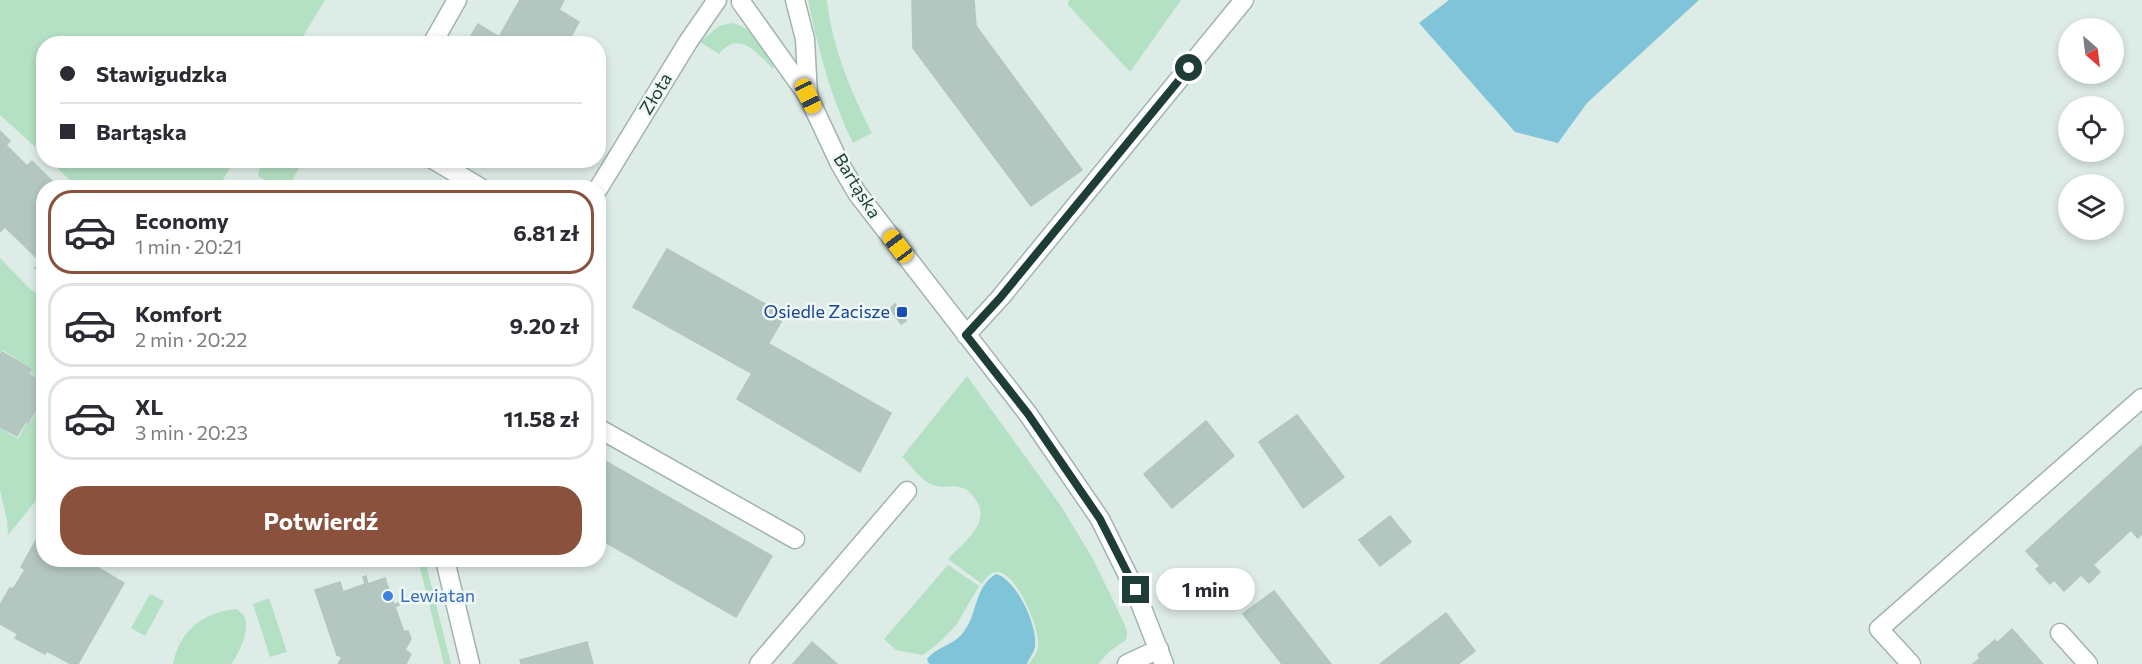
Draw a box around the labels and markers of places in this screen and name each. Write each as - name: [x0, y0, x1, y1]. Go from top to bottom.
- place label: Osiedle Zacisze: [763, 300, 890, 322]
- marker: Osiedle Zacisze: [895, 305, 909, 319]
- place label: Lewiatan: [400, 584, 475, 606]
- marker: Lewiatan: [381, 589, 395, 603]

